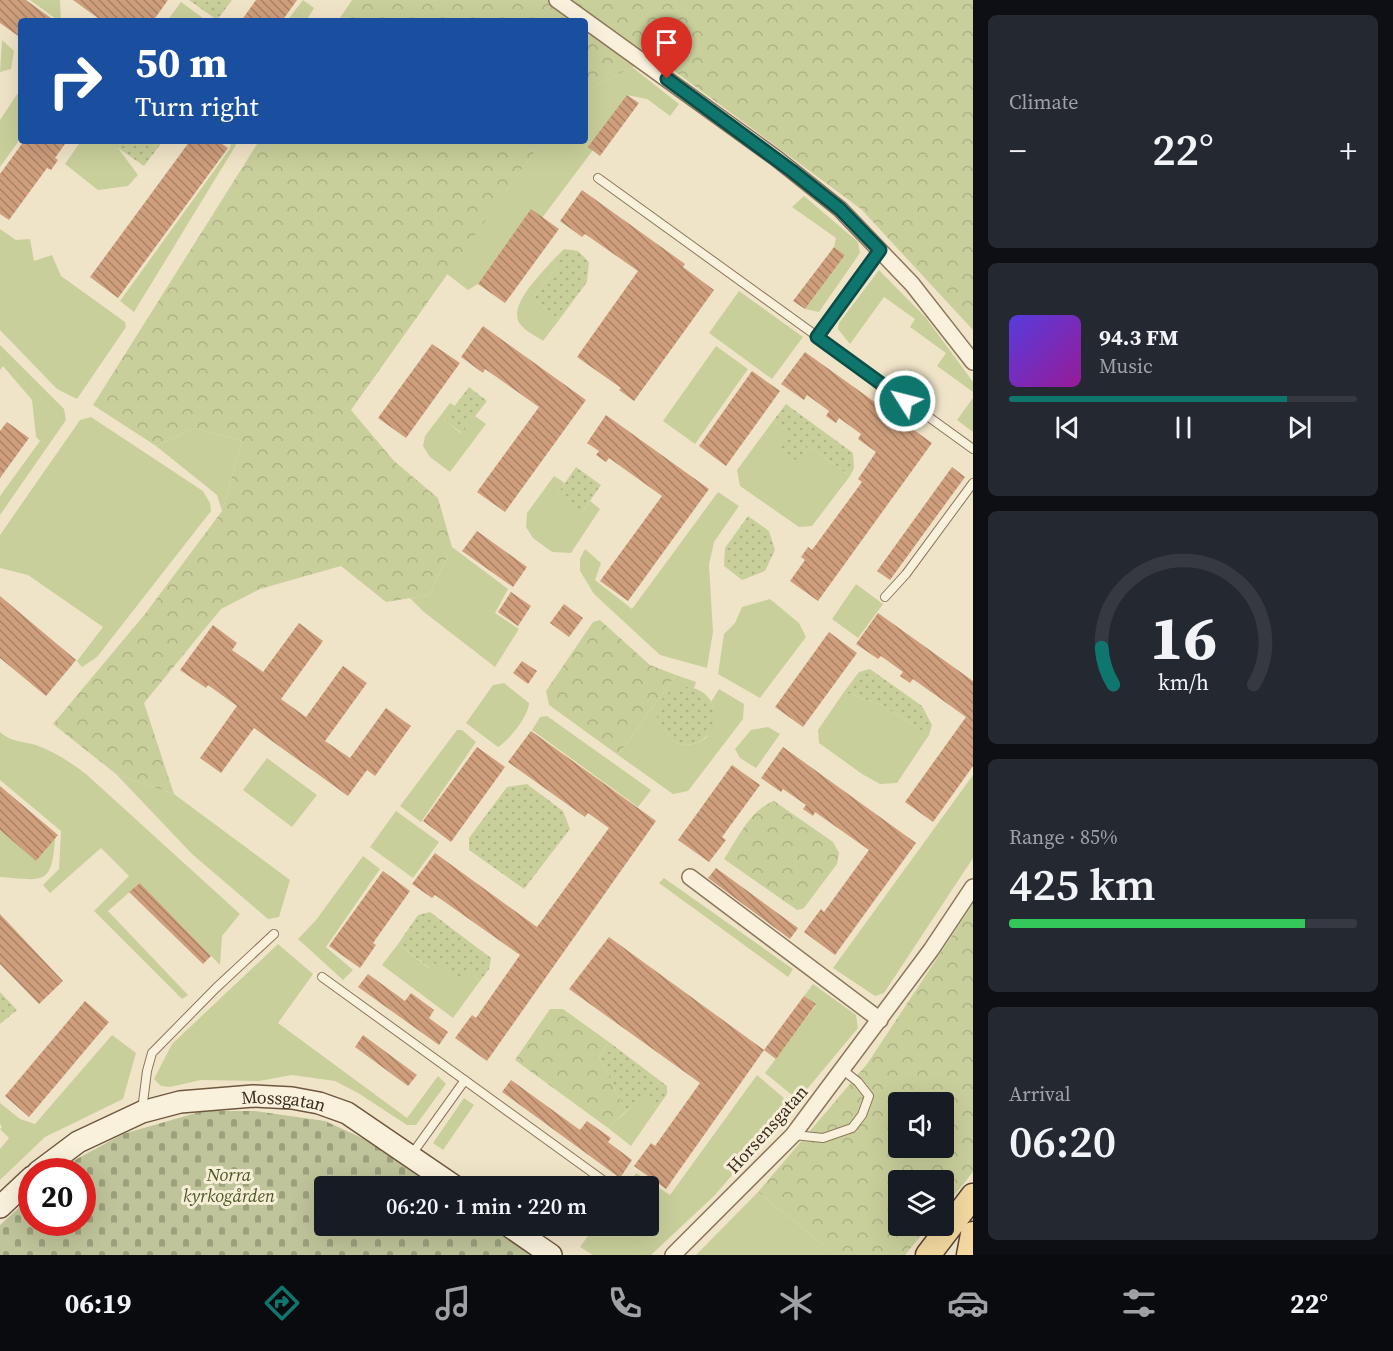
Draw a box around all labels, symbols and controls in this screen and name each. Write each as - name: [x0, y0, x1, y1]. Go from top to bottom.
- pin: [641, 17, 692, 79]
- icon: arrive: [650, 26, 683, 59]
- text: 50 m: [135, 33, 228, 91]
- icon: right: [36, 42, 114, 120]
- text: Turn right: [135, 88, 259, 125]
- text: Climate: [1009, 88, 1078, 116]
- text: 22°: [1152, 118, 1214, 180]
- text: −: [1009, 128, 1027, 173]
- text: +: [1340, 128, 1357, 173]
- text: 94.3 FM: [1099, 322, 1178, 352]
- text: Music: [1099, 352, 1153, 380]
- position arrow: [873, 369, 937, 433]
- icon: previous: [1051, 411, 1084, 444]
- icon: pause: [1167, 411, 1200, 444]
- icon: next: [1283, 411, 1316, 444]
- text: 16: [1149, 594, 1217, 680]
- text: km/h: [1157, 668, 1209, 697]
- text: Range · 85%: [1009, 823, 1118, 851]
- text: 425 km: [1009, 853, 1156, 915]
- street label: Horsensgatan: [721, 1079, 813, 1179]
- text: Arrival: [1009, 1080, 1071, 1108]
- street label: Mossgatan: [240, 1083, 330, 1117]
- map controls: [888, 1092, 954, 1236]
- button: sound: [888, 1092, 954, 1158]
- text: 06:20: [1009, 1110, 1116, 1172]
- speed limit sign: 20: [18, 1158, 96, 1236]
- park label: Norra kyrkogården: [183, 1162, 275, 1208]
- button: layers: [888, 1170, 954, 1236]
- text: 06:20 · 1 min · 220 m: [386, 1191, 587, 1221]
- icon: directions: [261, 1282, 303, 1324]
- icon: music: [432, 1282, 474, 1324]
- icon: phone: [604, 1282, 646, 1324]
- icon: climate: [775, 1282, 817, 1324]
- icon: car: [947, 1282, 989, 1324]
- icon: filters: [1118, 1282, 1160, 1324]
- text: 06:19: [65, 1285, 131, 1322]
- text: 22°: [1290, 1285, 1328, 1322]

